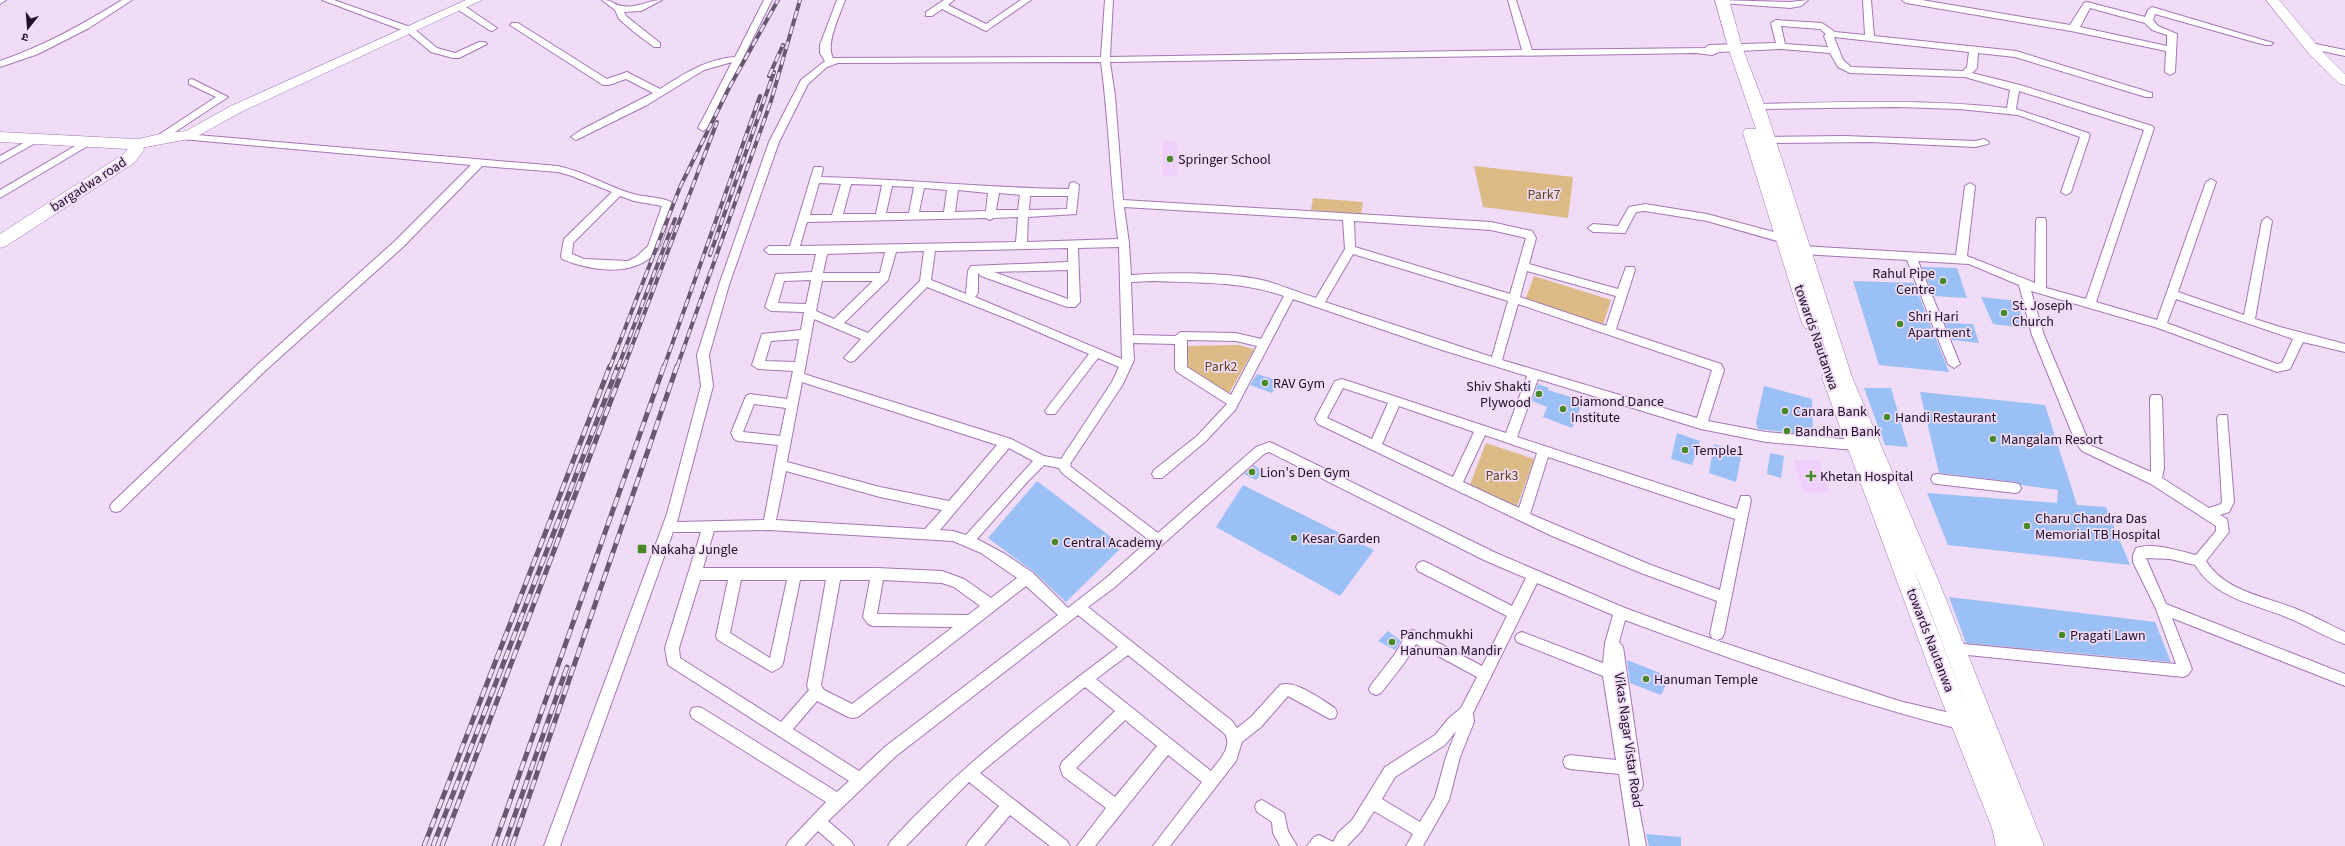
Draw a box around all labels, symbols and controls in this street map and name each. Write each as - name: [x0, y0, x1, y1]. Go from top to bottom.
- north arrow: [8, 8, 48, 48]
- text: उ: [19, 29, 30, 45]
- place label: Springer School: [1178, 150, 1271, 170]
- street label: bargadwa road: [46, 153, 131, 217]
- marker: Springer School: [1165, 154, 1175, 164]
- park label: Park7: [1527, 185, 1561, 205]
- place label: Rahul Pipe Centre: [1872, 264, 1935, 300]
- marker: Rahul Pipe Centre: [1938, 276, 1948, 286]
- street label: towards Nautanwa: [1789, 282, 1843, 393]
- place label: St. Joseph Church: [2012, 296, 2073, 332]
- place label: Shri Hari Apartment: [1908, 307, 1971, 343]
- marker: St. Joseph Church: [1999, 308, 2009, 318]
- marker: Shri Hari Apartment: [1895, 319, 1905, 329]
- park label: Park2: [1204, 357, 1238, 377]
- place label: RAV Gym: [1273, 374, 1325, 394]
- place label: Shiv Shakti Plywood: [1466, 377, 1531, 413]
- marker: RAV Gym: [1260, 378, 1270, 388]
- marker: Shiv Shakti Plywood: [1534, 389, 1544, 399]
- place label: Diamond Dance Institute: [1571, 392, 1664, 428]
- place label: Canara Bank: [1793, 402, 1867, 422]
- marker: Diamond Dance Institute: [1558, 404, 1568, 414]
- marker: Canara Bank: [1780, 406, 1790, 416]
- place label: Handi Restaurant: [1895, 408, 1997, 428]
- marker: Handi Restaurant: [1882, 412, 1892, 422]
- place label: Bandhan Bank: [1795, 422, 1881, 442]
- marker: Bandhan Bank: [1782, 426, 1792, 436]
- place label: Mangalam Resort: [2001, 430, 2103, 450]
- marker: Mangalam Resort: [1988, 434, 1998, 444]
- place label: Temple1: [1693, 441, 1743, 461]
- marker: Temple1: [1680, 445, 1690, 455]
- place label: Lion's Den Gym: [1260, 463, 1350, 483]
- park label: Park3: [1485, 466, 1519, 486]
- marker: Lion's Den Gym: [1247, 467, 1257, 477]
- place label: Khetan Hospital: [1820, 467, 1914, 487]
- marker: Khetan Hospital: [1805, 470, 1817, 482]
- place label: Charu Chandra Das Memorial TB Hospital: [2035, 509, 2161, 545]
- marker: Charu Chandra Das Memorial TB Hospital: [2022, 521, 2032, 531]
- place label: Kesar Garden: [1302, 529, 1380, 549]
- place label: Central Academy: [1063, 533, 1163, 553]
- marker: Kesar Garden: [1289, 533, 1299, 543]
- marker: Central Academy: [1050, 537, 1060, 547]
- place label: Nakaha Jungle: [651, 540, 738, 560]
- marker: Nakaha Jungle: [636, 543, 648, 555]
- street label: towards Nautanwa: [1901, 585, 1959, 695]
- place label: Panchmukhi Hanuman Mandir: [1400, 625, 1502, 661]
- place label: Pragati Lawn: [2070, 626, 2146, 646]
- marker: Pragati Lawn: [2057, 630, 2067, 640]
- marker: Panchmukhi Hanuman Mandir: [1387, 637, 1397, 647]
- place label: Hanuman Temple: [1654, 670, 1758, 690]
- street label: Vikas Nagar Vistar Road: [1609, 671, 1647, 809]
- marker: Hanuman Temple: [1641, 674, 1651, 684]

